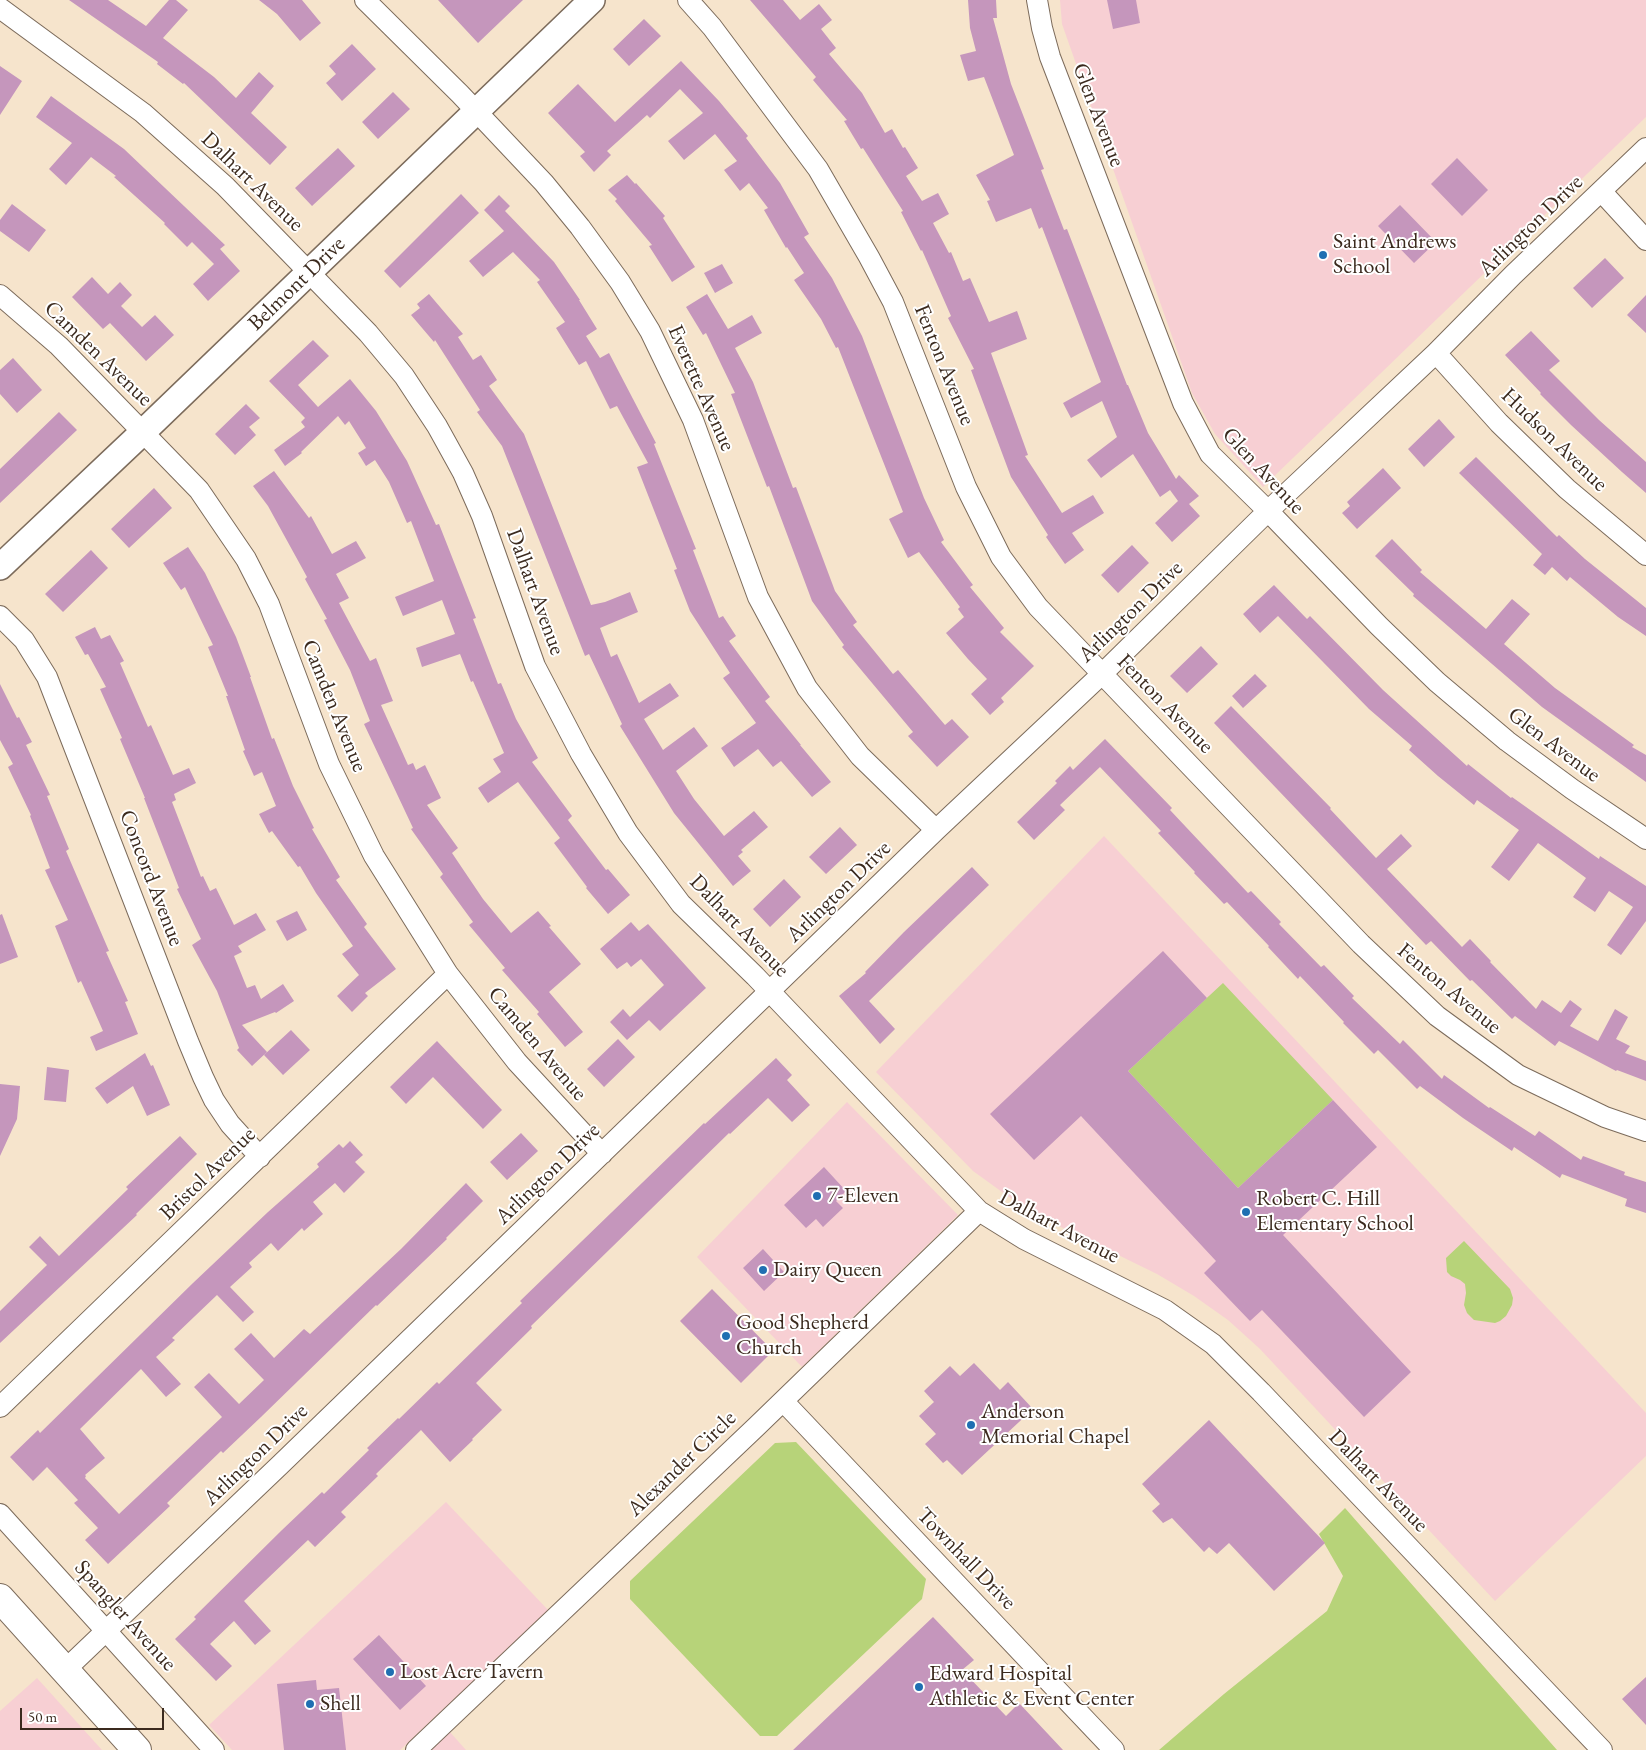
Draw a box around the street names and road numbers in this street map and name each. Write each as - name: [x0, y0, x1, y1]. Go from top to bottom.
- street label: Glen Avenue: [1066, 59, 1130, 171]
- street label: Dalhart Avenue: [195, 126, 309, 238]
- street label: Arlington Drive: [1473, 170, 1589, 282]
- street label: Belmont Drive: [243, 231, 351, 337]
- street label: Camden Avenue: [38, 296, 158, 412]
- street label: Fenton Avenue: [908, 301, 980, 429]
- street label: Everette Avenue: [661, 321, 741, 455]
- street label: Hudson Avenue: [1495, 383, 1613, 497]
- street label: Glen Avenue: [1216, 422, 1310, 520]
- street label: Dalhart Avenue: [500, 525, 570, 659]
- street label: Arlington Drive: [1073, 556, 1189, 668]
- street label: Camden Avenue: [295, 636, 373, 776]
- street label: Fenton Avenue: [1111, 649, 1219, 759]
- street label: Glen Avenue: [1503, 702, 1605, 788]
- street label: Concord Avenue: [113, 806, 189, 950]
- street label: Arlington Drive: [781, 836, 897, 948]
- street label: Dalhart Avenue: [683, 869, 795, 983]
- street label: Fenton Avenue: [1392, 938, 1506, 1040]
- street label: Camden Avenue: [482, 982, 592, 1106]
- street label: Arlington Drive: [490, 1118, 606, 1230]
- street label: Bristol Avenue: [155, 1122, 261, 1226]
- street label: Dalhart Avenue: [994, 1184, 1124, 1270]
- street label: Arlington Drive: [198, 1399, 314, 1511]
- street label: Alexander Circle: [622, 1406, 742, 1522]
- street label: Dalhart Avenue: [1322, 1424, 1434, 1538]
- street label: Townhall Drive: [911, 1502, 1021, 1616]
- street label: Spangler Avenue: [68, 1555, 182, 1677]

